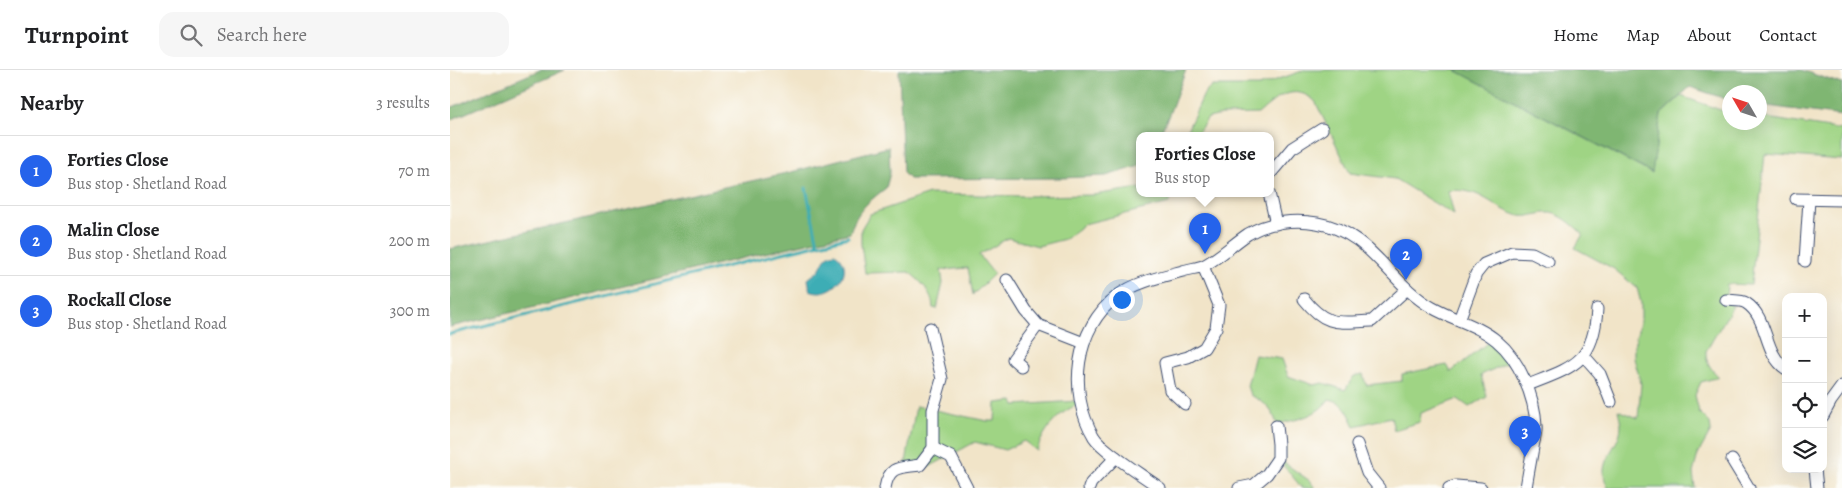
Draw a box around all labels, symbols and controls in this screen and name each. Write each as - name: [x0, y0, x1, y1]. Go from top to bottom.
- search box: [159, 12, 509, 57]
- text: Turnpoint: [25, 19, 129, 51]
- icon: search: [177, 21, 205, 49]
- text: Search here: [217, 22, 307, 48]
- text: Home: [1553, 23, 1598, 47]
- text: Map: [1626, 23, 1659, 47]
- text: About: [1687, 23, 1731, 47]
- text: Contact: [1759, 23, 1817, 47]
- north arrow: [1722, 85, 1767, 130]
- text: Nearby: [20, 89, 83, 117]
- text: 3 results: [376, 92, 430, 114]
- popup: [1136, 132, 1274, 197]
- text: Forties Close: [1154, 141, 1256, 167]
- text: Forties Close: [67, 147, 169, 173]
- text: 1: [33, 160, 39, 182]
- text: 70 m: [398, 160, 430, 182]
- text: Bus stop: [1154, 167, 1210, 189]
- text: Bus stop · Shetland Road: [67, 173, 227, 195]
- pin: 1: [1189, 213, 1221, 254]
- text: Malin Close: [67, 217, 160, 243]
- text: 2: [32, 230, 40, 252]
- text: 200 m: [389, 230, 430, 252]
- pin: 2: [1390, 239, 1422, 280]
- text: Bus stop · Shetland Road: [67, 243, 227, 265]
- text: Rockall Close: [67, 287, 172, 313]
- your location: [1109, 287, 1135, 313]
- map controls: [1782, 293, 1827, 473]
- button: +: [1782, 293, 1827, 338]
- text: 3: [33, 300, 39, 322]
- text: 300 m: [390, 300, 430, 322]
- text: Bus stop · Shetland Road: [67, 313, 227, 335]
- button: −: [1782, 338, 1827, 383]
- button: locate: [1782, 383, 1827, 428]
- pin: 3: [1509, 416, 1541, 457]
- button: layers: [1782, 428, 1827, 473]

